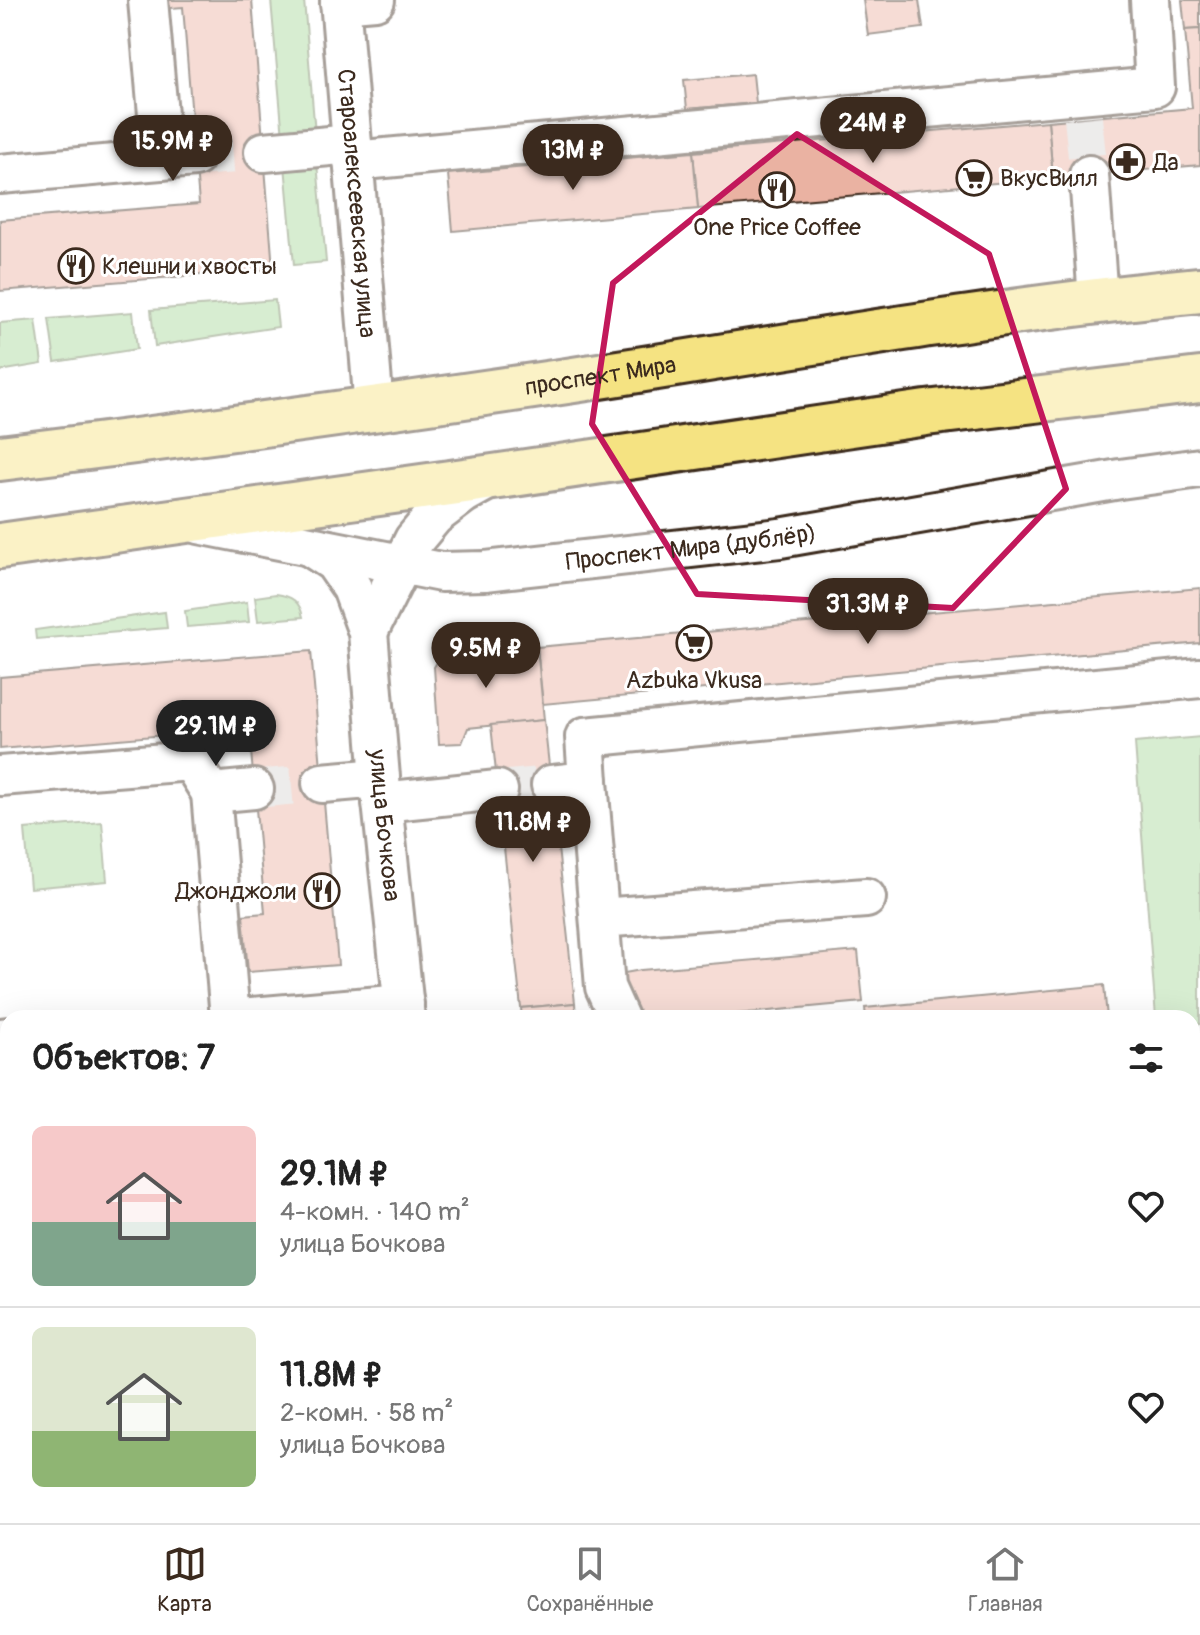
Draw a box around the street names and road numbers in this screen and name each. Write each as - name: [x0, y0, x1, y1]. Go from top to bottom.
- street label: Староалексеевская улица: [331, 68, 382, 339]
- street label: проспект Мира: [523, 350, 678, 402]
- street label: Проспект Мира (дублёр): [564, 518, 818, 577]
- street label: улица Бочкова: [363, 747, 406, 903]

